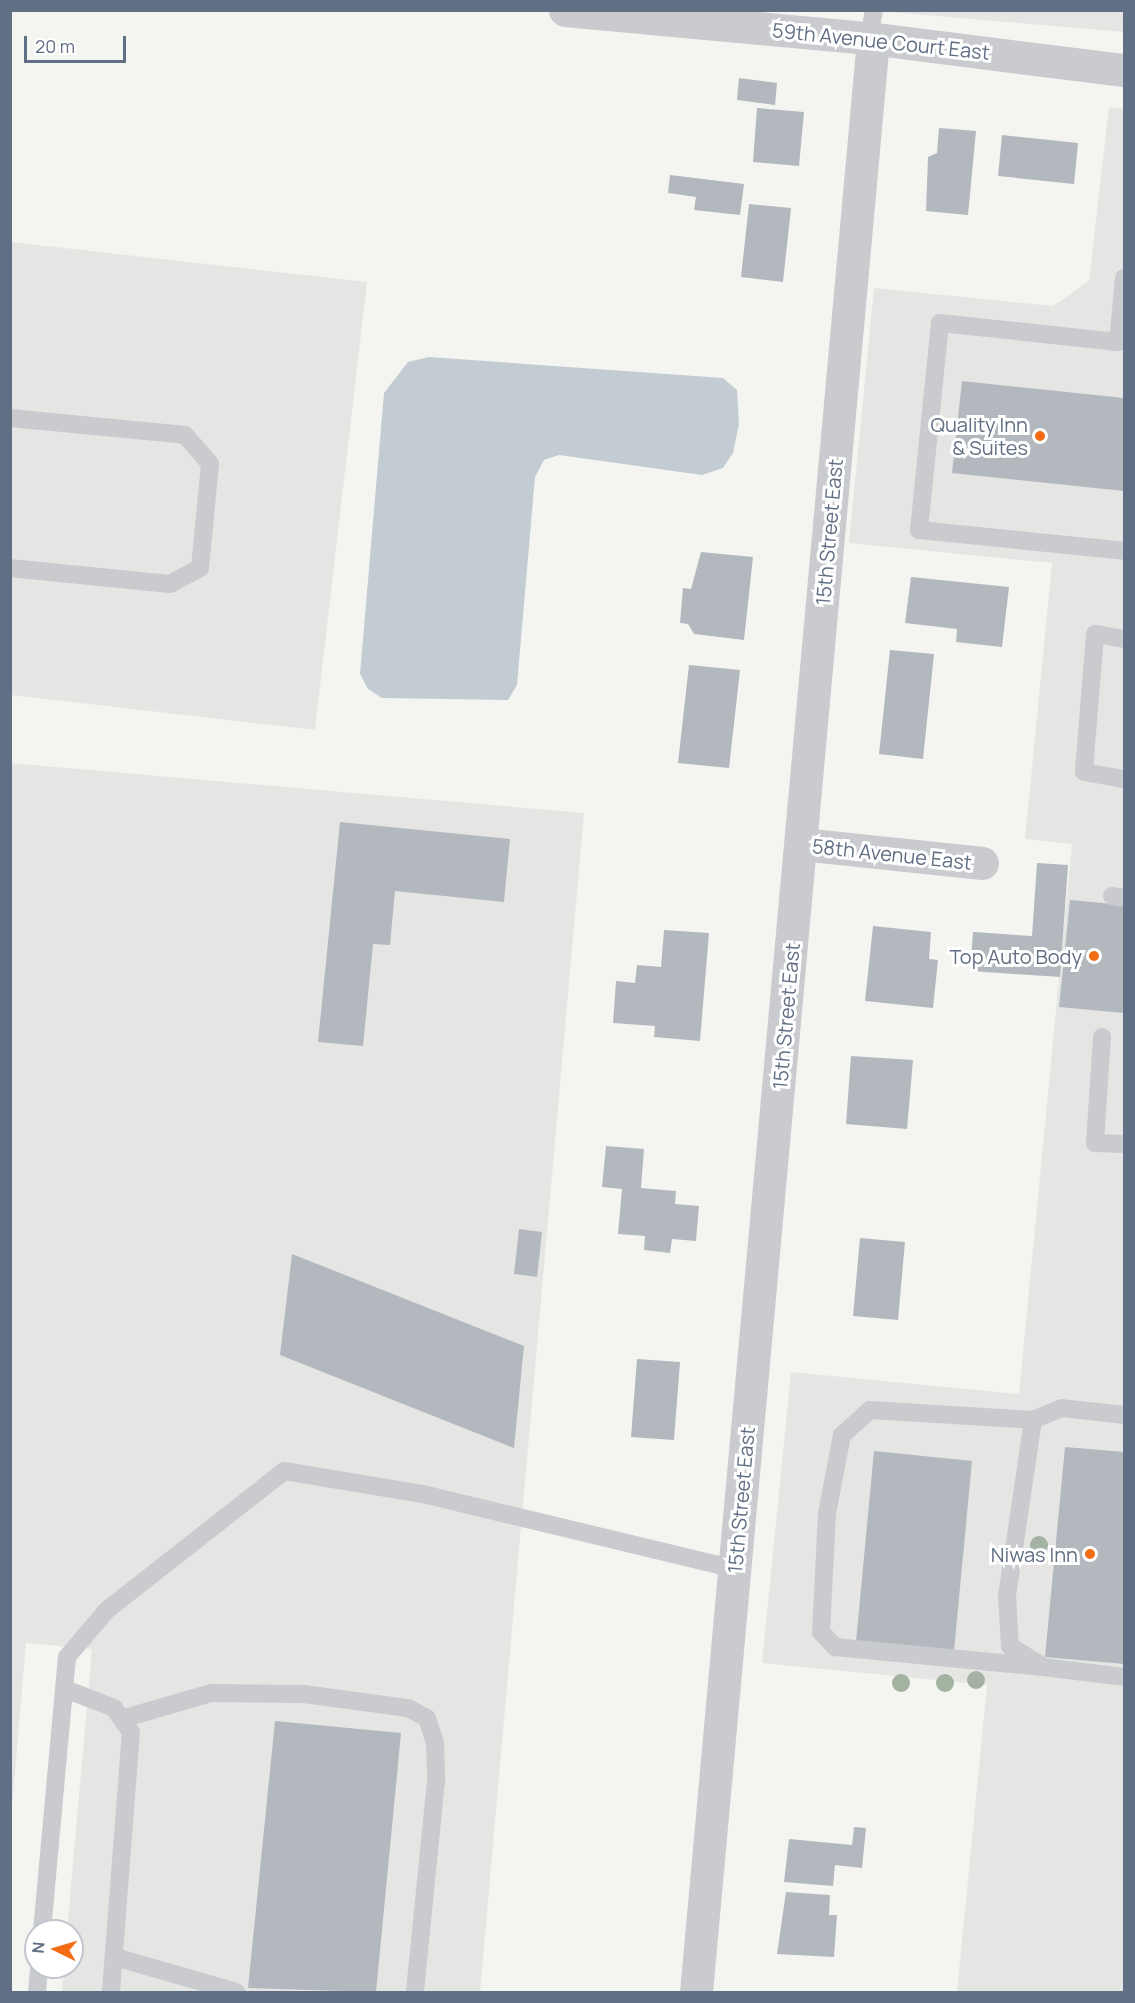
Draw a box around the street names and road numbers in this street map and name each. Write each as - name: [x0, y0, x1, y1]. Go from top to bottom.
- street label: 59th Avenue Court East: [771, 18, 991, 64]
- street label: 15th Street East: [811, 458, 847, 606]
- street label: 58th Avenue East: [811, 834, 973, 874]
- street label: 15th Street East: [768, 942, 804, 1090]
- street label: 15th Street East: [723, 1426, 759, 1574]

